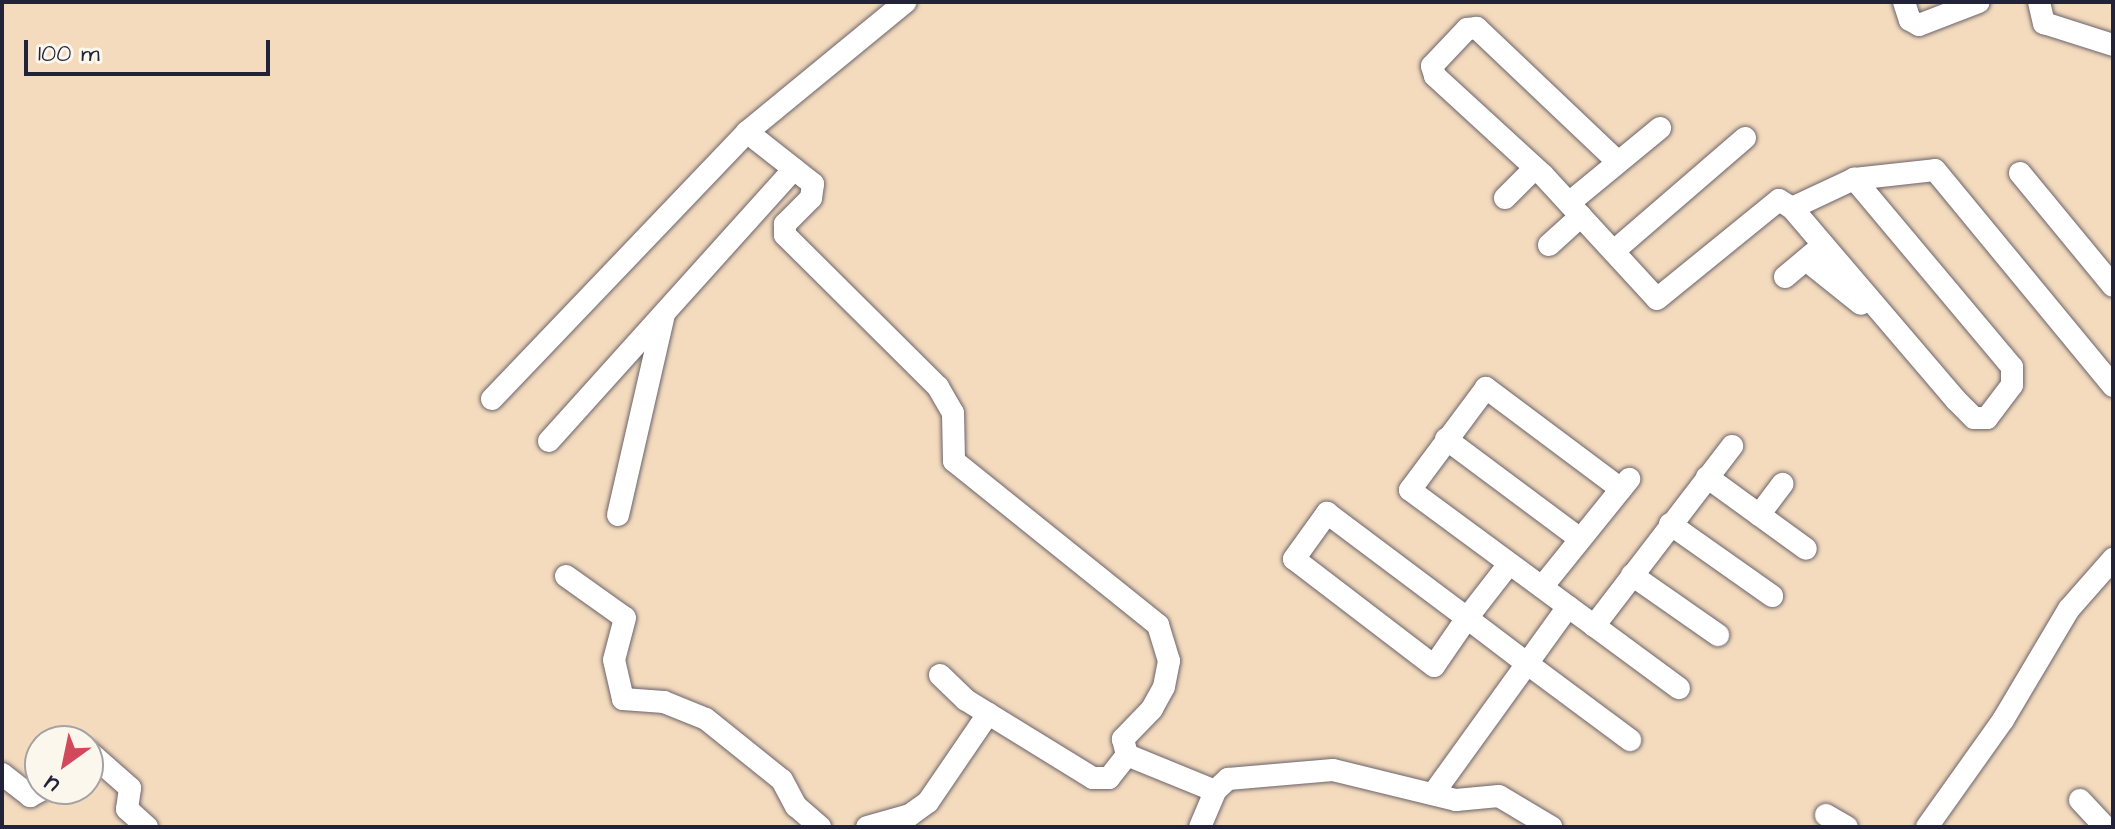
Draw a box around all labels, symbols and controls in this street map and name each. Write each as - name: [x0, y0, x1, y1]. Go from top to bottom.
- scale bar: [28, 24, 274, 74]
- text: 100 m: [38, 37, 100, 71]
- north arrow: [24, 725, 104, 805]
- text: U: [38, 768, 65, 800]

